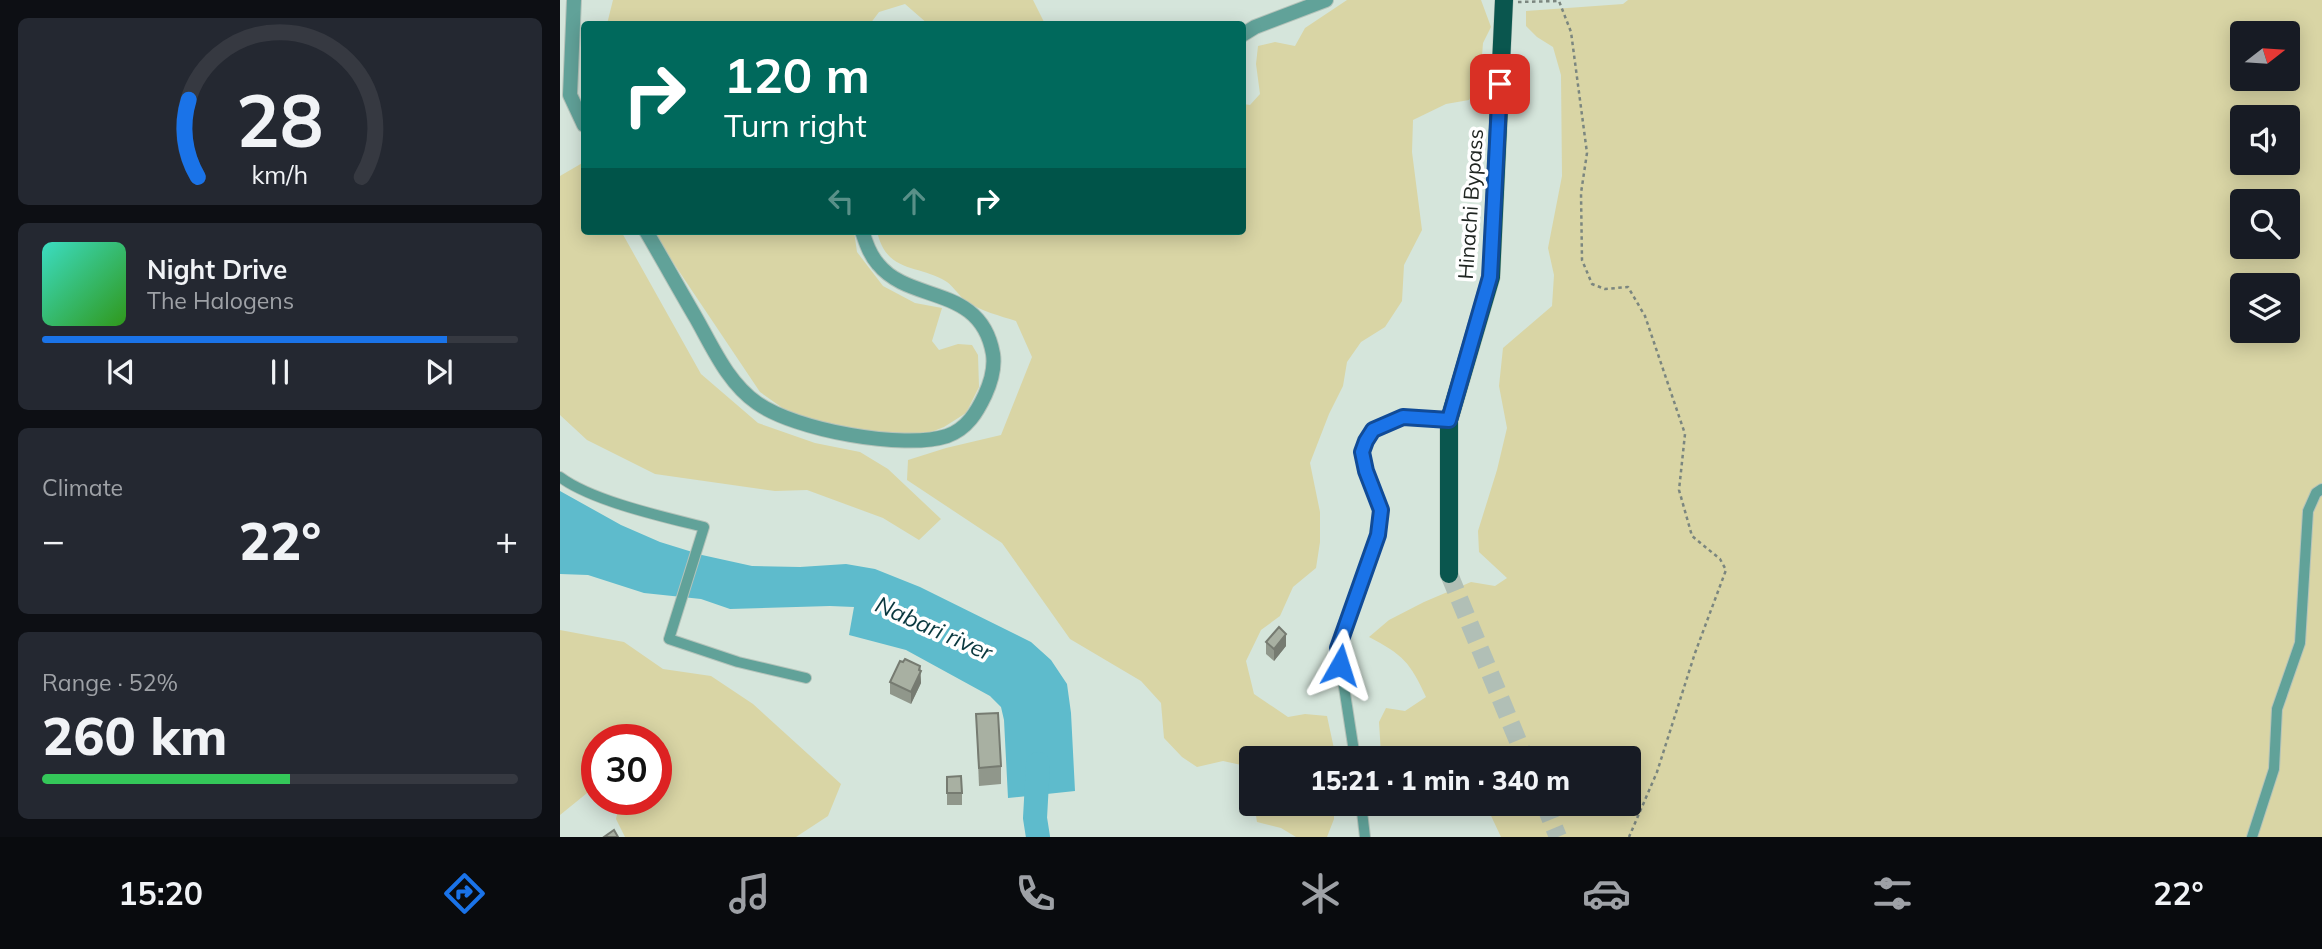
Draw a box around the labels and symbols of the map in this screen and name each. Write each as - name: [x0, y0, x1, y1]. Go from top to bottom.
- north arrow: [2230, 21, 2300, 91]
- pin: [1470, 54, 1530, 114]
- street label: Hinachi Bypass: [1452, 128, 1488, 280]
- water label: Nabari river: [871, 589, 999, 667]
- position arrow: [1303, 628, 1377, 702]
- speed limit sign: 30: [581, 724, 672, 815]

